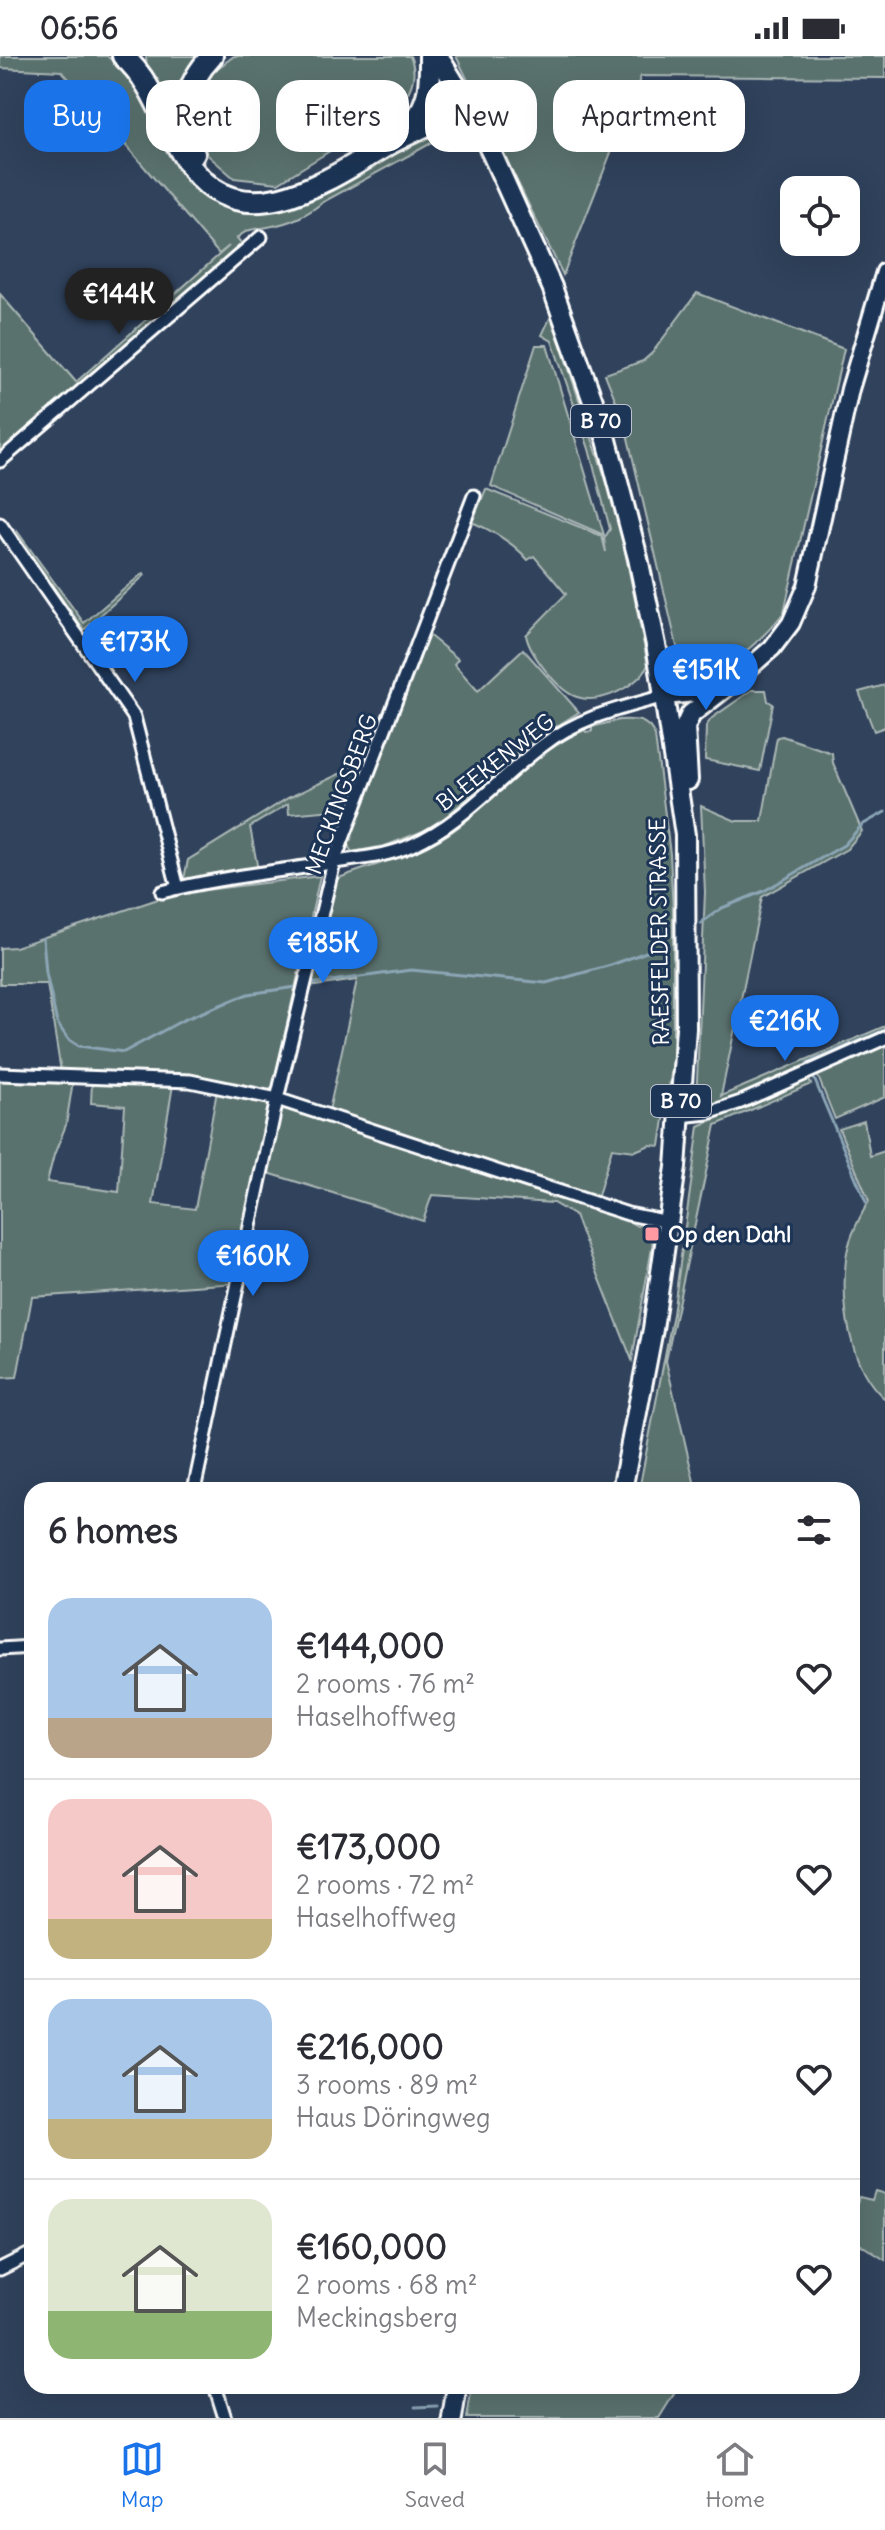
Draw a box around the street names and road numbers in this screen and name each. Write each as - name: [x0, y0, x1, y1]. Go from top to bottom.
- road number: B 70: [571, 405, 631, 437]
- street label: BLEEKENWEG: [430, 707, 560, 817]
- street label: MECKINGSBERG: [299, 710, 383, 878]
- street label: RAESFELDER STRASSE: [643, 818, 675, 1046]
- road number: B 70: [651, 1085, 711, 1117]

